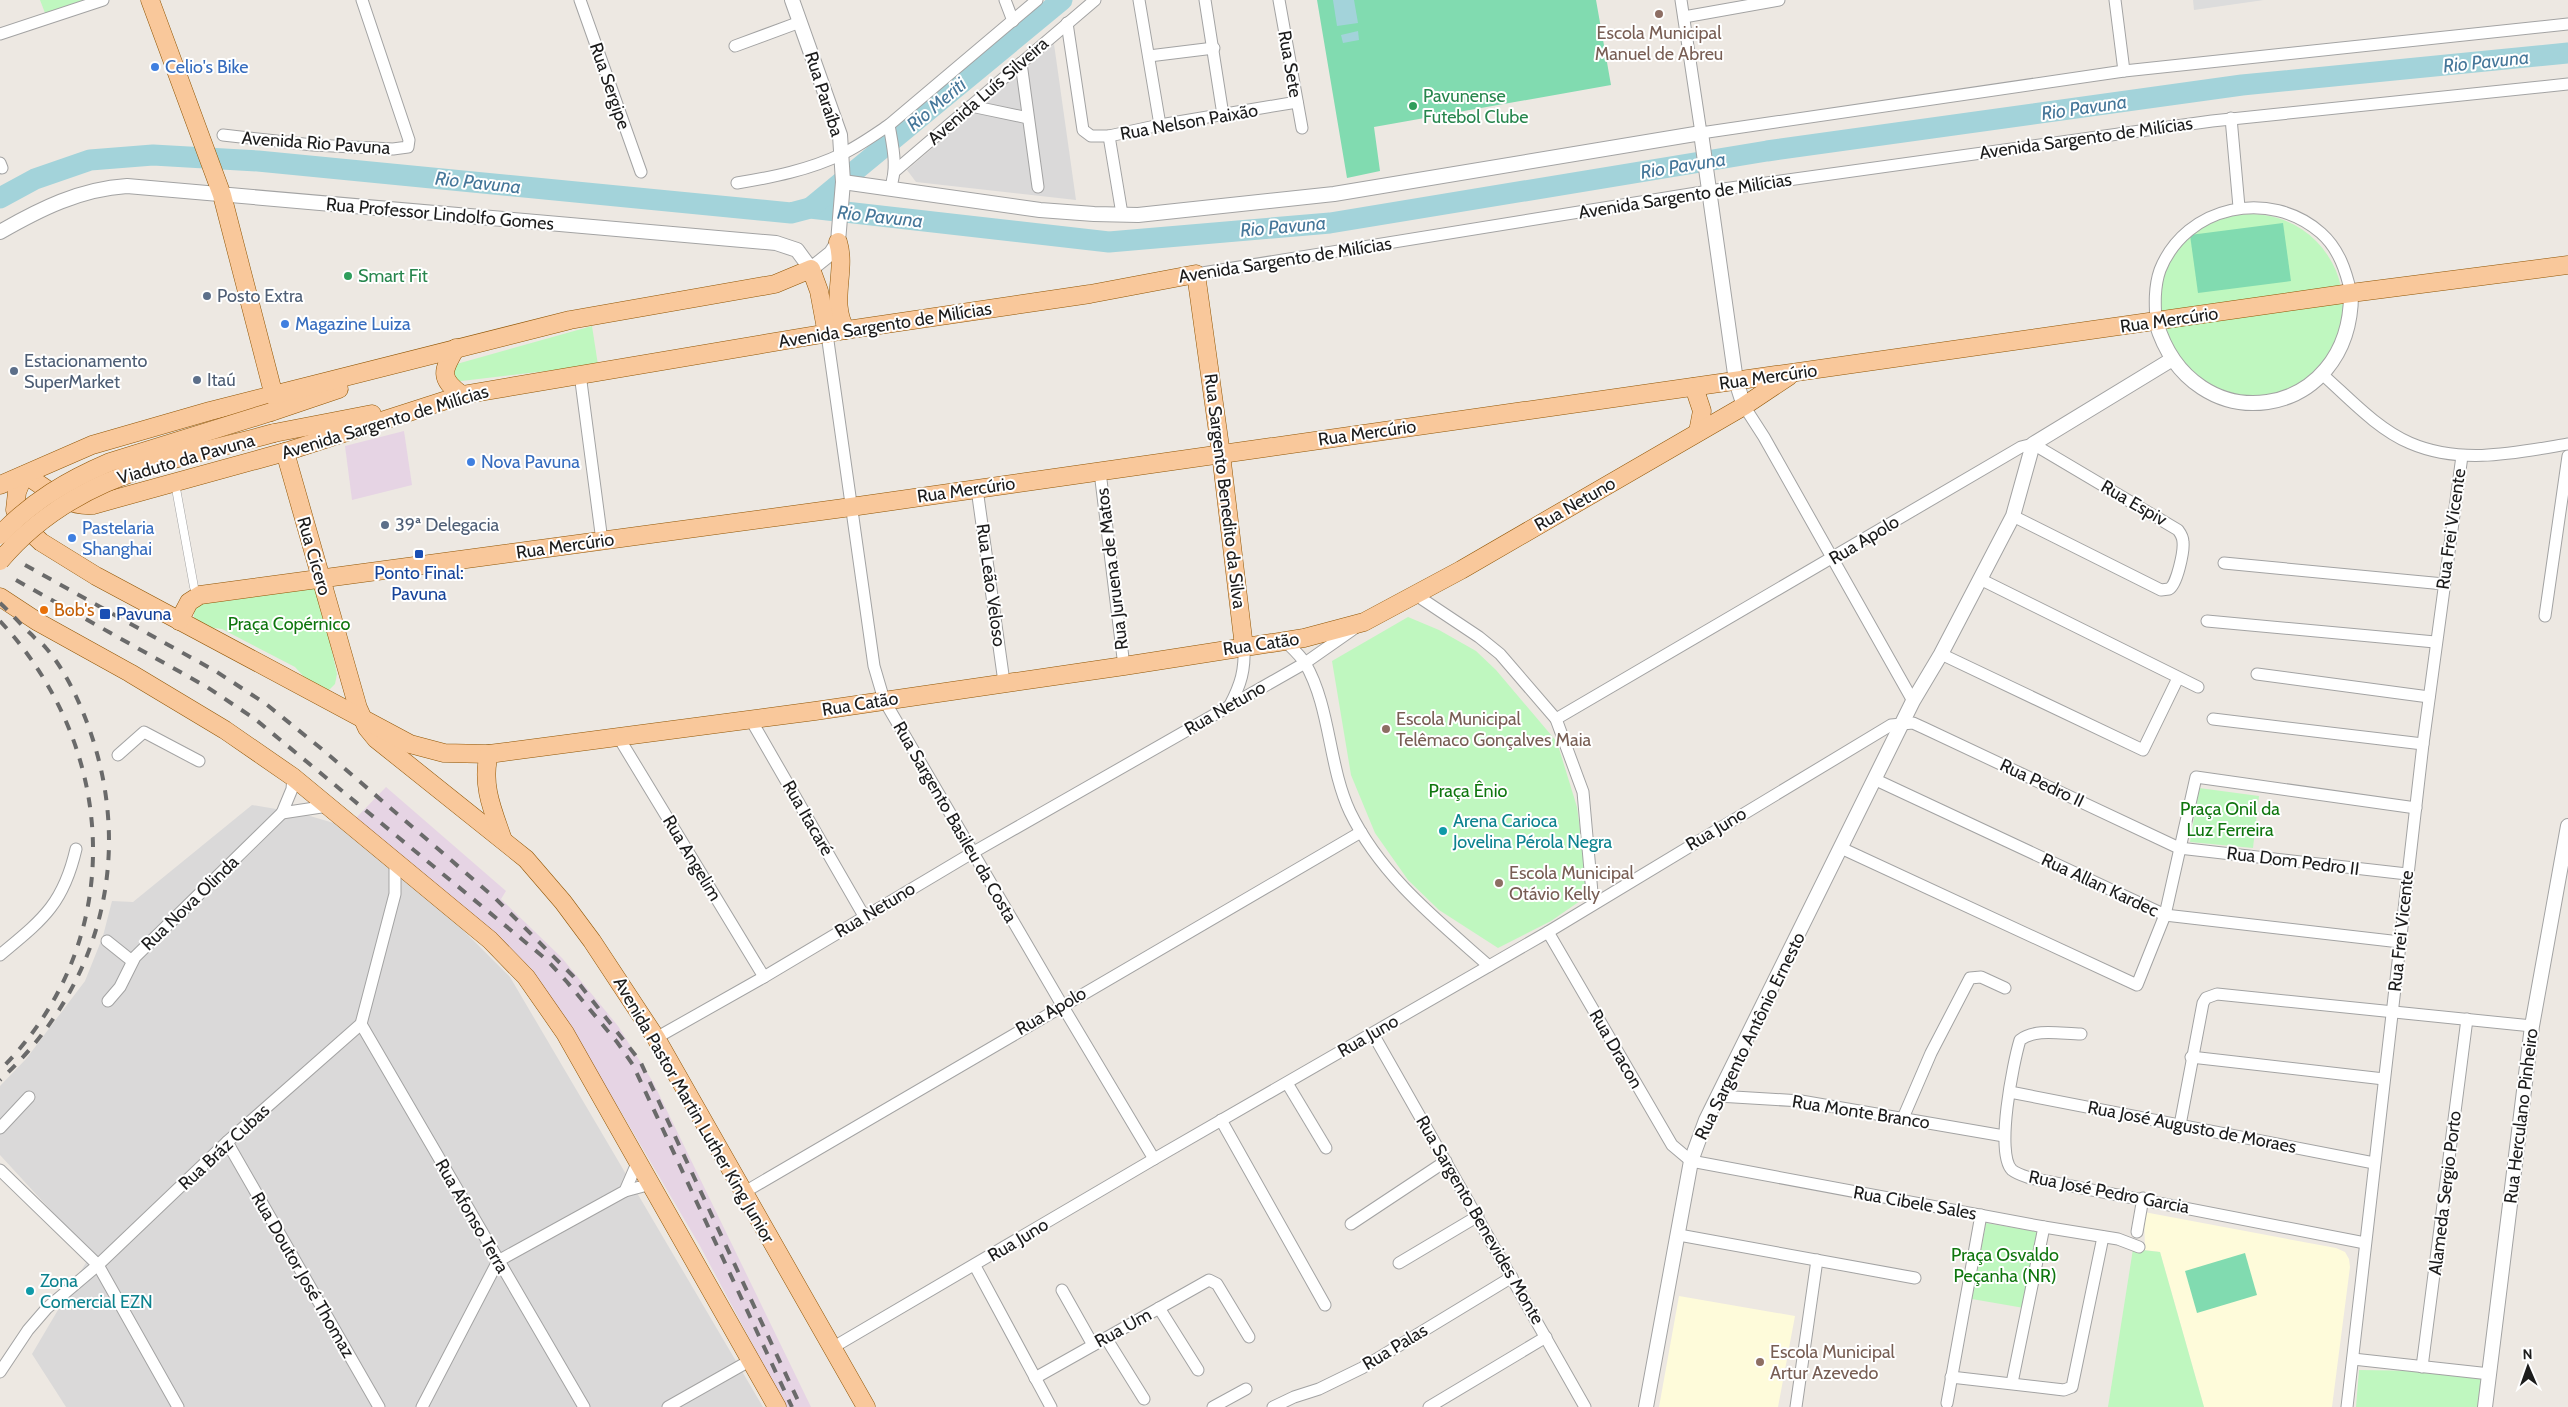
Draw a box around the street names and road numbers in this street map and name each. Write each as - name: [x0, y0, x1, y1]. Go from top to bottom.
- street label: Rua Sete: [1273, 29, 1307, 99]
- street label: Avenida Luís Silveira: [923, 32, 1053, 149]
- street label: Rua Sergipe: [585, 40, 635, 132]
- street label: Rua Paraíba: [800, 49, 848, 140]
- street label: Rua Nelson Paixão: [1118, 99, 1260, 145]
- street label: Avenida Sargento de Milícias: [1978, 112, 2194, 164]
- street label: Avenida Rio Pavuna: [241, 127, 391, 159]
- street label: Avenida Sargento de Milícias: [1577, 168, 1793, 224]
- street label: Rua Professor Lindolfo Gomes: [325, 193, 555, 235]
- street label: Avenida Sargento de Milícias: [1177, 232, 1393, 288]
- street label: Avenida Sargento de Milícias: [777, 297, 993, 353]
- street label: Rua Mercúrio: [2119, 302, 2220, 338]
- street label: Rua Mercúrio: [1718, 359, 1819, 395]
- street label: Rua Sargento Benedito da Silva: [1200, 372, 1250, 610]
- street label: Avenida Sargento de Milícias: [279, 380, 491, 464]
- street label: Rua Mercúrio: [1317, 415, 1418, 451]
- street label: Viaduto da Pavuna: [115, 429, 257, 489]
- street label: Rua Frei Vicente: [2432, 467, 2470, 591]
- street label: Rua Mercúrio: [916, 472, 1017, 508]
- street label: Rua Netuno: [1531, 472, 1619, 536]
- street label: Rua Espiv: [2097, 475, 2171, 531]
- street label: Rua Juruena de Matos: [1091, 487, 1133, 651]
- street label: Rua Apolo: [1825, 510, 1903, 569]
- street label: Rua Cícero: [292, 514, 336, 598]
- street label: Rua Leão Veloso: [971, 522, 1011, 648]
- street label: Rua Mercúrio: [515, 528, 616, 564]
- street label: Rua Catão: [1221, 628, 1301, 660]
- street label: Rua Netuno: [1181, 676, 1269, 740]
- street label: Rua Catão: [820, 687, 900, 721]
- street label: Rua Sargento Basileu da Costa: [888, 718, 1022, 927]
- street label: Rua Pedro II: [1996, 754, 2088, 812]
- street label: Rua Itacaré: [778, 776, 838, 860]
- street label: Rua Juno: [1682, 802, 1750, 856]
- street label: Rua Angelim: [658, 811, 726, 905]
- street label: Rua Dom Pedro II: [2225, 842, 2361, 880]
- street label: Rua Allan Kardec: [2038, 848, 2162, 922]
- street label: Rua Nova Olinda: [137, 851, 244, 955]
- street label: Rua Frei Vicente: [2384, 869, 2418, 993]
- street label: Rua Netuno: [831, 877, 919, 943]
- street label: Rua Sargento Antônio Ernesto: [1690, 928, 1810, 1143]
- street label: Avenida Pastor Martin Luther King Junior: [609, 973, 780, 1247]
- street label: Rua Apolo: [1012, 982, 1090, 1040]
- street label: Rua Dracon: [1584, 1005, 1648, 1093]
- street label: Rua Juno: [1334, 1010, 1402, 1062]
- street label: Rua Herculano Pinheiro: [2499, 1027, 2543, 1205]
- street label: Rua Monte Branco: [1791, 1090, 1932, 1134]
- street label: Rua José Augusto de Moraes: [2086, 1096, 2298, 1158]
- street label: Rua Bráz Cubas: [174, 1099, 274, 1195]
- street label: Alameda Sergio Porto: [2424, 1109, 2466, 1276]
- street label: Rua Sargento Benevides Monte: [1411, 1112, 1549, 1328]
- street label: Rua Afonso Terra: [430, 1155, 514, 1277]
- street label: Rua José Pedro Garcia: [2027, 1166, 2192, 1218]
- street label: Rua Cibele Sales: [1852, 1181, 1978, 1225]
- street label: Rua Doutor José Thomaz: [247, 1188, 360, 1362]
- street label: Rua Juno: [984, 1213, 1052, 1267]
- street label: Rua Um: [1091, 1304, 1155, 1352]
- street label: Rua Palas: [1359, 1319, 1431, 1375]

